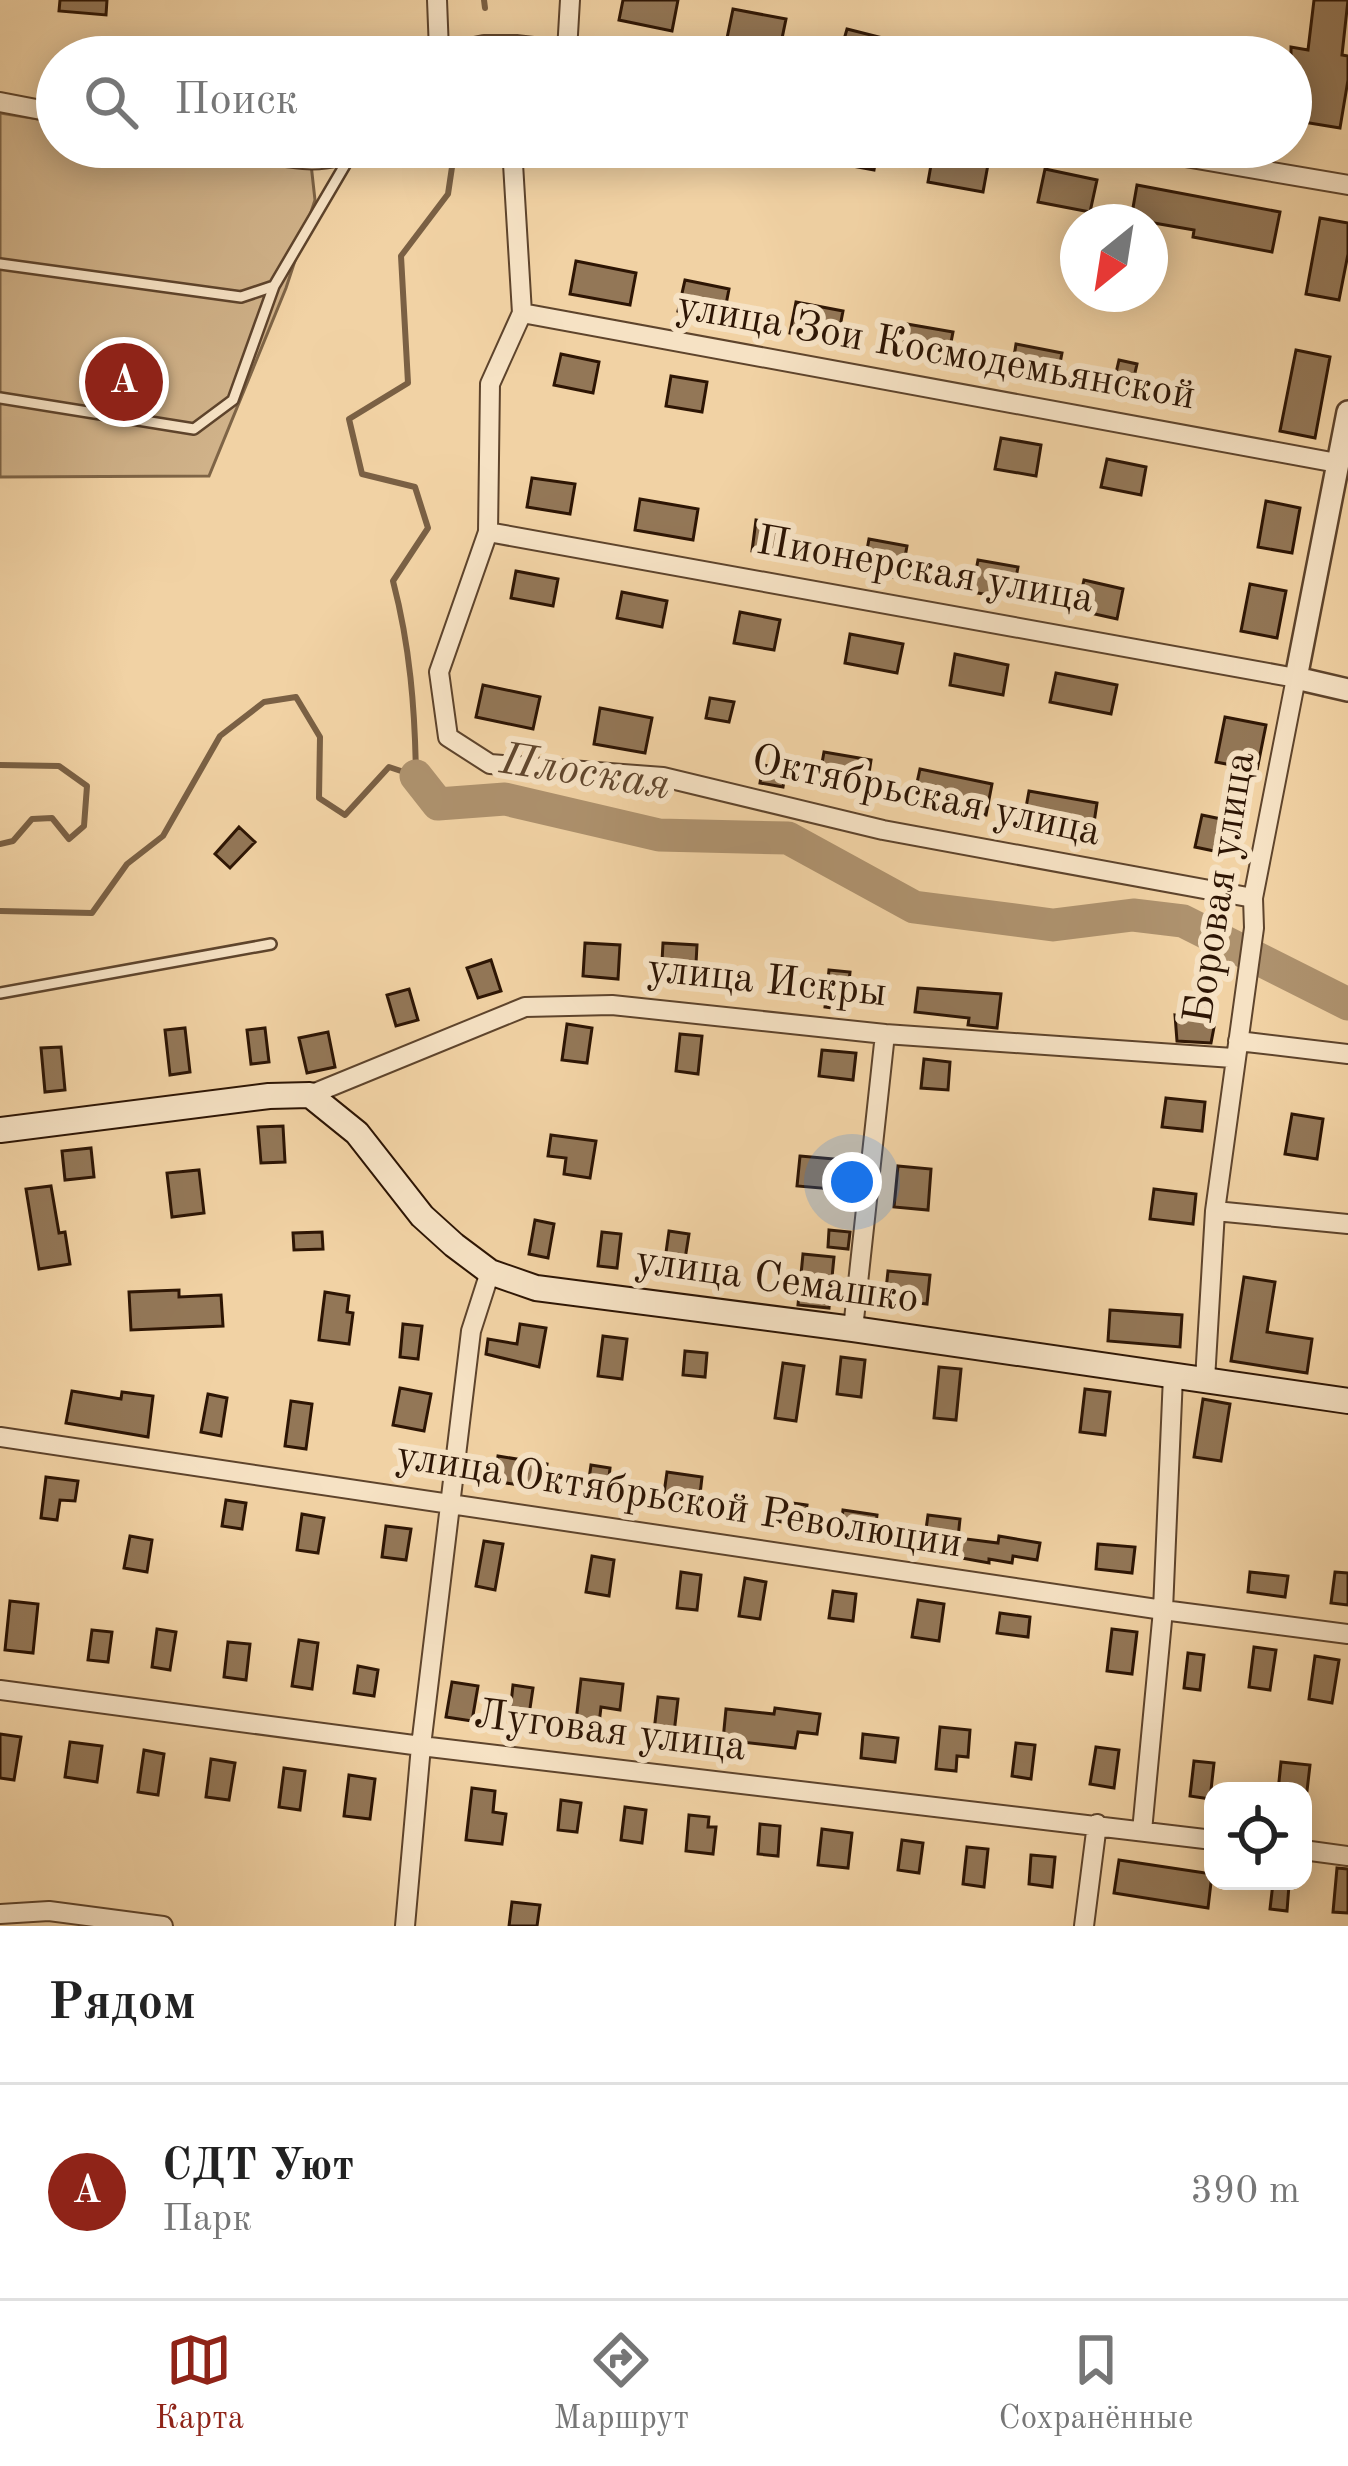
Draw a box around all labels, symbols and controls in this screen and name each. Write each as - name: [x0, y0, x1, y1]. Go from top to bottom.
- search box: [36, 36, 1312, 168]
- icon: search: [78, 69, 144, 135]
- text: Поиск: [174, 79, 298, 124]
- north arrow: [1060, 204, 1168, 312]
- street label: улица Зои Космодемьянской: [674, 286, 1198, 418]
- pin: A: [85, 337, 163, 427]
- street label: Пионерская улица: [753, 521, 1097, 621]
- water label: Плоская: [496, 738, 673, 810]
- street label: Октябрьская улица: [748, 740, 1104, 854]
- street label: Боровая улица: [1179, 749, 1263, 1027]
- street label: улица Искры: [645, 949, 889, 1015]
- your location: [822, 1152, 882, 1212]
- street label: улица Семашко: [633, 1240, 921, 1322]
- street label: улица Октябрьской Революции: [393, 1436, 965, 1566]
- street label: Луговая улица: [472, 1694, 748, 1770]
- map controls: [1204, 1782, 1312, 1890]
- button: locate: [1204, 1782, 1312, 1890]
- text: Рядом: [48, 1979, 196, 2030]
- text: СДТ Уют: [162, 2145, 354, 2190]
- text: A: [72, 2172, 102, 2211]
- text: 390 m: [1190, 2172, 1300, 2211]
- text: Парк: [162, 2200, 252, 2239]
- tab: Карта: [155, 2327, 244, 2440]
- tab: Маршрут: [554, 2327, 689, 2440]
- tab: Сохранённые: [999, 2327, 1193, 2440]

